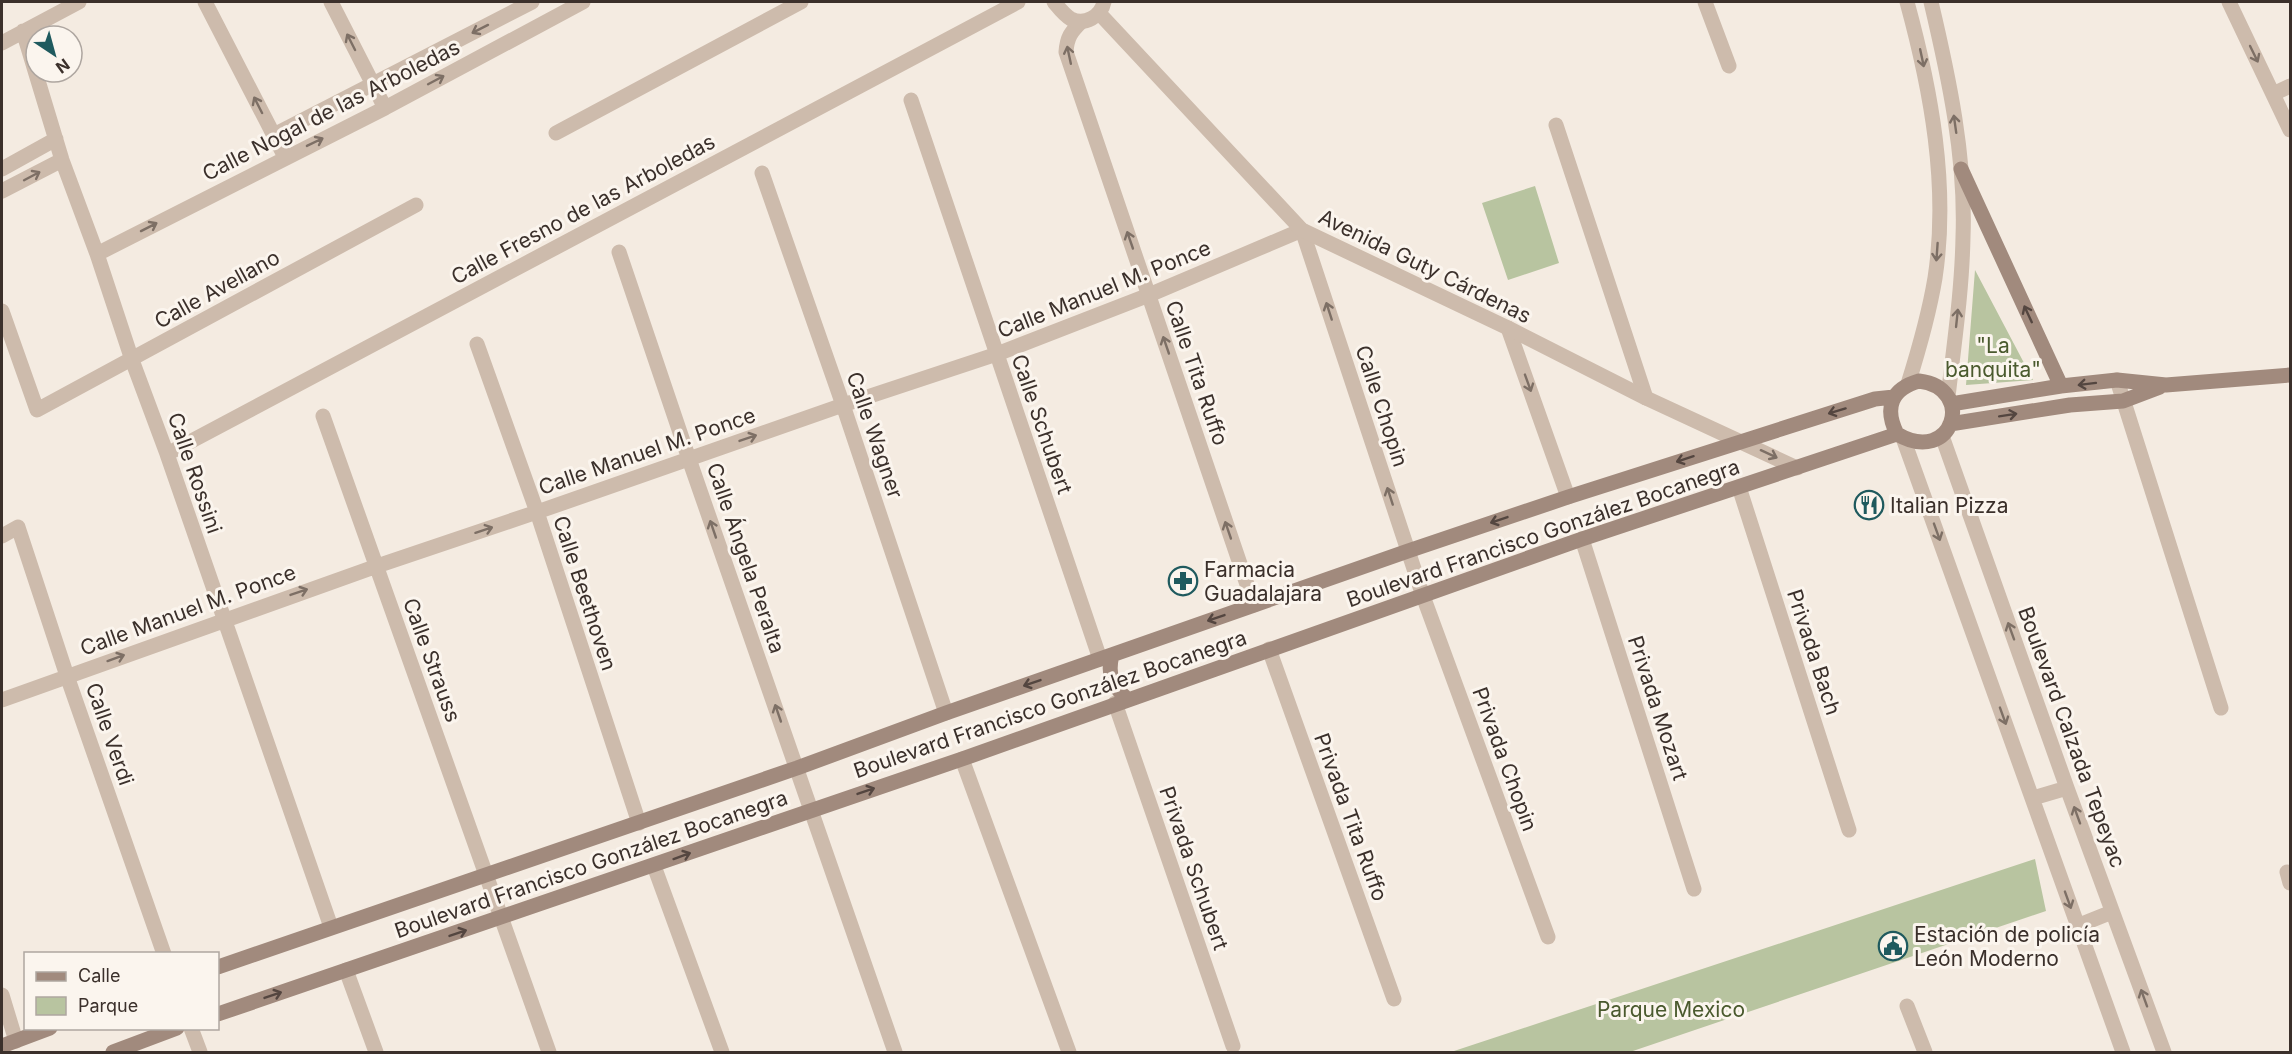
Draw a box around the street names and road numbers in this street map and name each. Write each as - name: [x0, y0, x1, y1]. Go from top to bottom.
- street label: Calle Nogal de las Arboledas: [198, 34, 464, 186]
- street label: Calle Fresno de las Arboledas: [447, 129, 719, 289]
- street label: Avenida Guty Cárdenas: [1315, 204, 1535, 328]
- street label: Calle Manuel M. Ponce: [994, 235, 1214, 343]
- street label: Calle Avellano: [150, 244, 284, 334]
- street label: Calle Tita Ruffo: [1161, 297, 1233, 449]
- street label: Calle Chopin: [1351, 342, 1413, 470]
- street label: Calle Schubert: [1006, 351, 1078, 497]
- street label: Calle Wagner: [842, 368, 908, 502]
- street label: Calle Manuel M. Ponce: [535, 402, 759, 500]
- street label: Calle Rossini: [163, 409, 227, 537]
- street label: Boulevard Francisco González Bocanegra: [1343, 454, 1743, 612]
- street label: Calle Ángela Peralta: [702, 459, 791, 656]
- street label: Calle Beethoven: [548, 512, 622, 674]
- street label: Calle Manuel M. Ponce: [77, 559, 299, 661]
- street label: Privada Bach: [1782, 586, 1846, 718]
- street label: Calle Strauss: [398, 595, 466, 725]
- street label: Boulevard Calzada Tepeyac: [2013, 603, 2131, 871]
- street label: Boulevard Francisco González Bocanegra: [850, 625, 1250, 783]
- street label: Privada Mozart: [1623, 633, 1693, 784]
- street label: Calle Verdi: [81, 680, 139, 788]
- street label: Privada Chopin: [1467, 684, 1543, 834]
- street label: Privada Tita Ruffo: [1309, 730, 1393, 904]
- street label: Privada Schubert: [1154, 783, 1234, 953]
- street label: Boulevard Francisco González Bocanegra: [391, 785, 791, 943]

